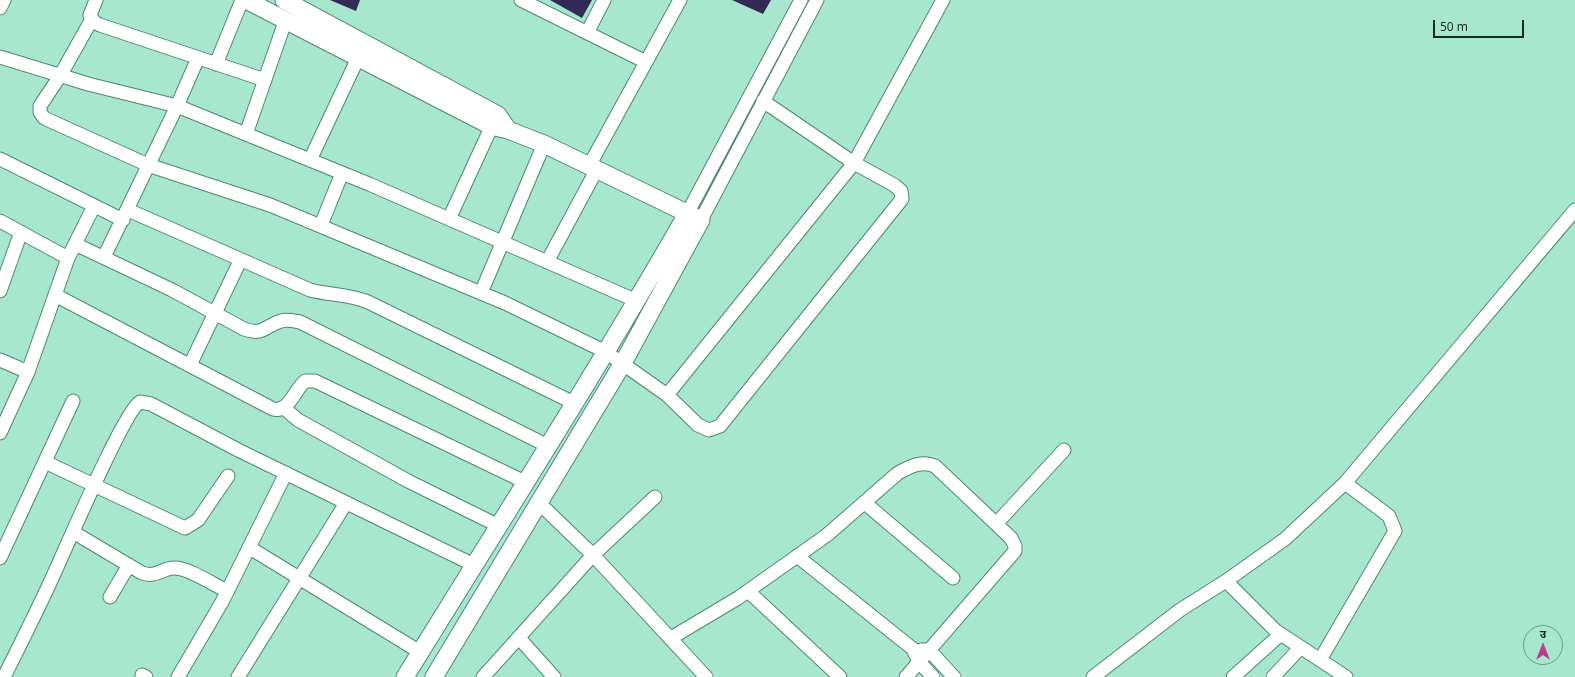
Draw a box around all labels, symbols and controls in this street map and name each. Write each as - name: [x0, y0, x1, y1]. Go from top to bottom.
- scale bar: [1435, 12, 1526, 38]
- text: 50 m: [1440, 18, 1468, 35]
- north arrow: [1523, 625, 1563, 665]
- text: उ: [1540, 626, 1546, 641]

